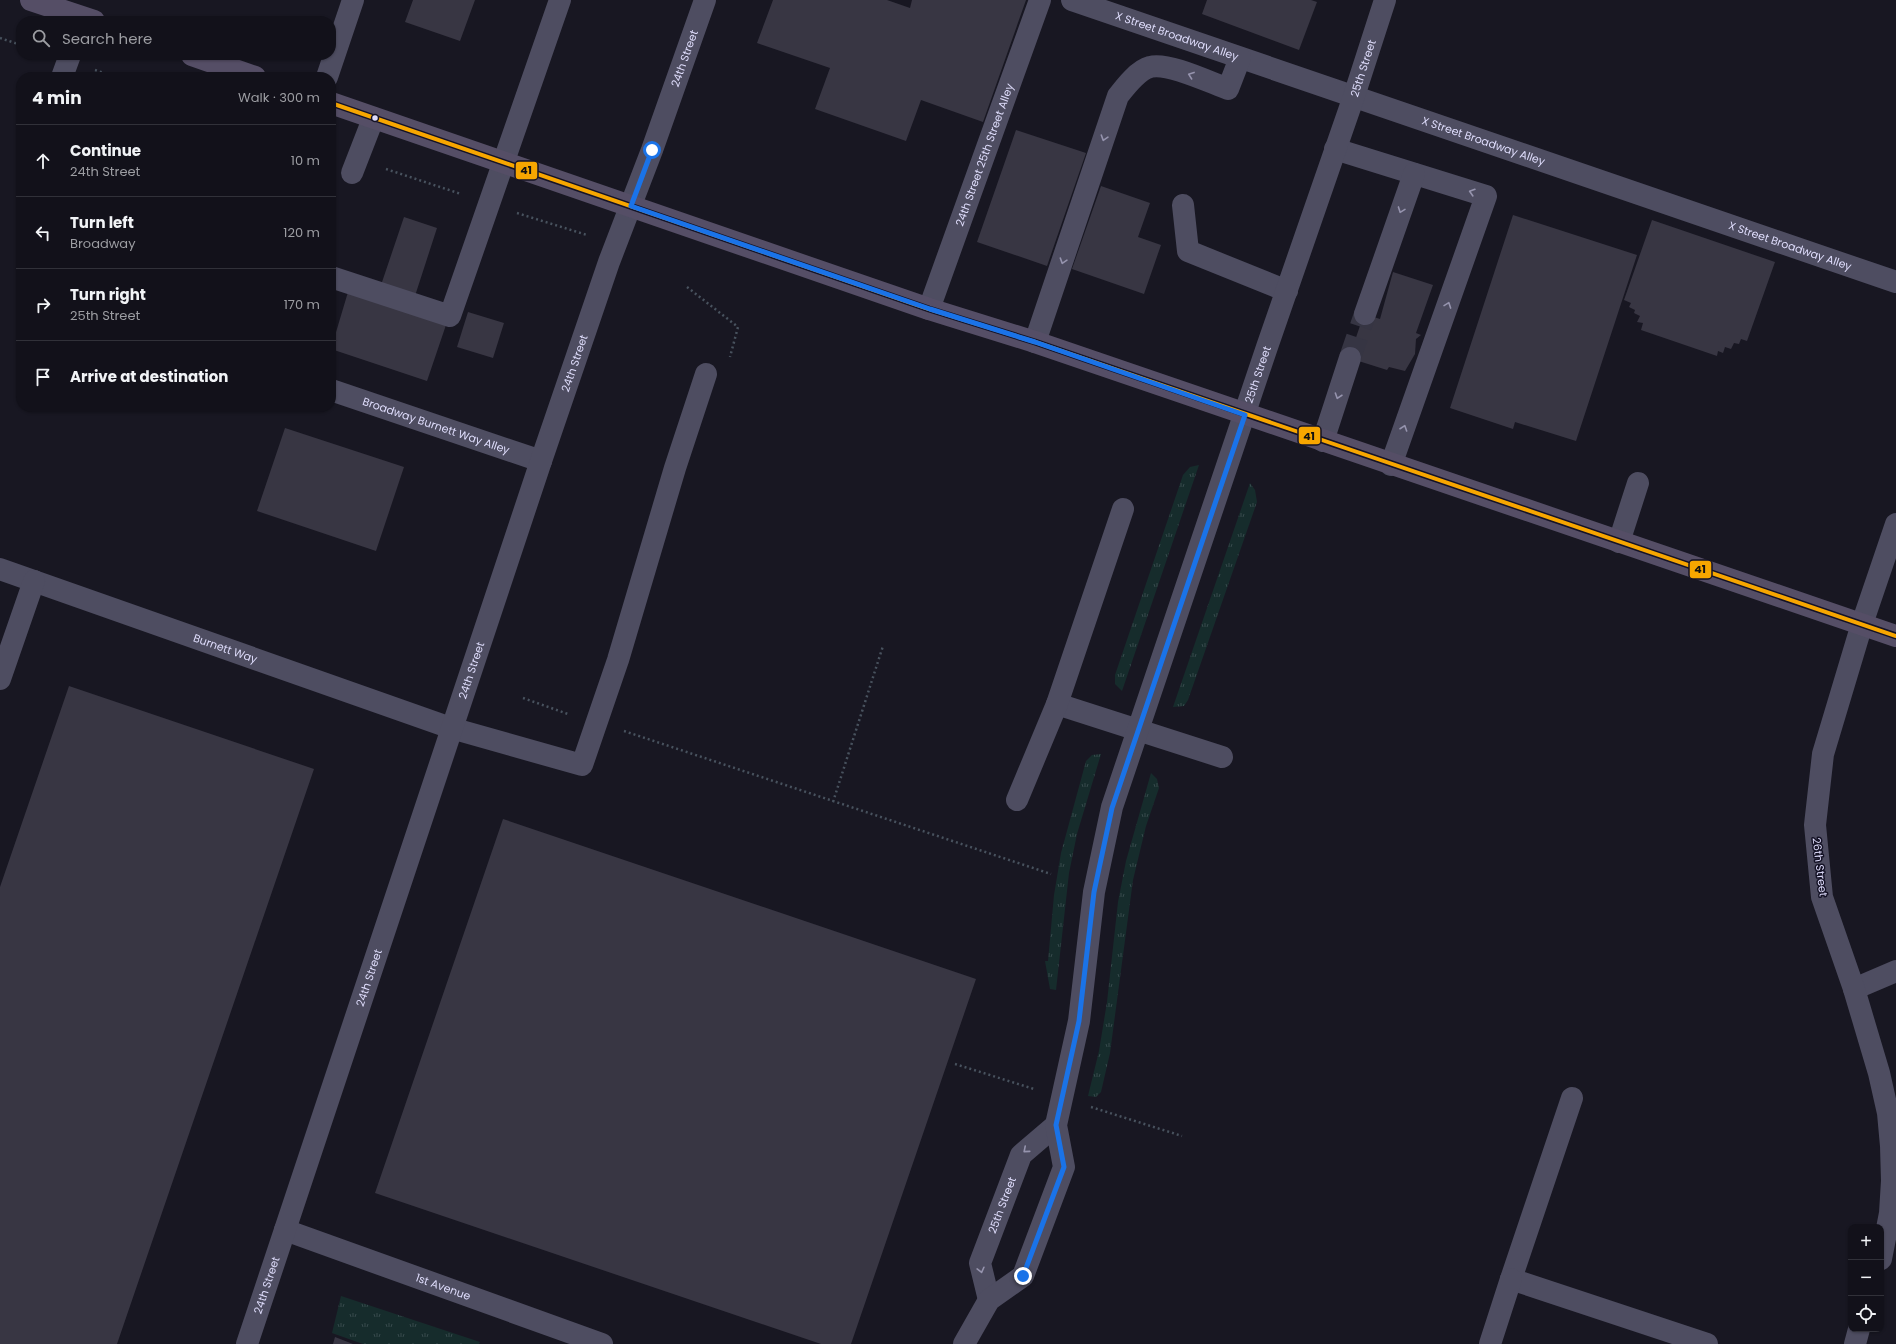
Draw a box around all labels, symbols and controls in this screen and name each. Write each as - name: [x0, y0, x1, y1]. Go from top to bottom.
- street label: X Street Broadway Alley: [1113, 7, 1242, 65]
- search box: [16, 16, 336, 60]
- icon: search: [30, 27, 52, 49]
- text: Search here: [62, 28, 152, 49]
- street label: 24th Street: [667, 28, 702, 89]
- street label: 25th Street: [1346, 37, 1380, 99]
- one-way arrow: [1188, 72, 1195, 80]
- street label: 24th Street 25th Street Alley: [951, 80, 1018, 228]
- text: 4 min: [32, 86, 82, 110]
- text: Walk · 300 m: [238, 88, 320, 107]
- street label: X Street Broadway Alley: [1420, 112, 1548, 170]
- unlabelled marker: [370, 113, 380, 123]
- one-way arrow: [1100, 134, 1109, 141]
- text: Continue: [70, 140, 141, 161]
- route start: [643, 141, 661, 159]
- icon: ahead: [32, 150, 54, 172]
- text: 10 m: [291, 151, 320, 170]
- line badge: 41: [515, 161, 538, 180]
- text: 24th Street: [70, 162, 140, 181]
- text: 41: [520, 162, 532, 178]
- one-way arrow: [1468, 188, 1475, 197]
- one-way arrow: [1397, 207, 1406, 214]
- text: Turn left: [70, 212, 134, 233]
- street label: X Street Broadway Alley: [1726, 217, 1855, 275]
- icon: left: [32, 222, 54, 244]
- text: 120 m: [283, 223, 320, 242]
- text: Broadway: [70, 234, 135, 253]
- one-way arrow: [1059, 257, 1068, 264]
- text: Turn right: [70, 284, 146, 305]
- icon: right: [32, 294, 54, 316]
- text: 170 m: [284, 295, 320, 314]
- one-way arrow: [1443, 302, 1451, 309]
- text: 25th Street: [70, 306, 140, 325]
- street label: 24th Street: [557, 332, 592, 394]
- street label: 25th Street: [1241, 344, 1275, 405]
- icon: arrive: [32, 366, 54, 388]
- text: Arrive at destination: [70, 366, 228, 387]
- one-way arrow: [1334, 392, 1343, 399]
- street label: Broadway Burnett Way Alley: [360, 393, 513, 458]
- one-way arrow: [1399, 424, 1408, 431]
- line badge: 41: [1298, 426, 1321, 445]
- text: 41: [1303, 428, 1315, 444]
- line badge: 41: [1689, 560, 1712, 579]
- text: 41: [1694, 561, 1706, 577]
- street label: Burnett Way: [191, 630, 260, 667]
- street label: 24th Street: [454, 640, 488, 701]
- street label: 26th Street: [1808, 836, 1832, 898]
- street label: 24th Street: [352, 947, 386, 1009]
- one-way arrow: [1023, 1146, 1031, 1153]
- street label: 25th Street: [984, 1174, 1020, 1236]
- map controls: [1848, 1224, 1884, 1332]
- button: +: [1848, 1224, 1884, 1260]
- street label: 24th Street: [250, 1254, 284, 1316]
- button: −: [1848, 1260, 1884, 1296]
- one-way arrow: [977, 1267, 985, 1273]
- route end: [1014, 1267, 1032, 1285]
- street label: 1st Avenue: [413, 1270, 473, 1304]
- button: locate: [1848, 1296, 1884, 1332]

